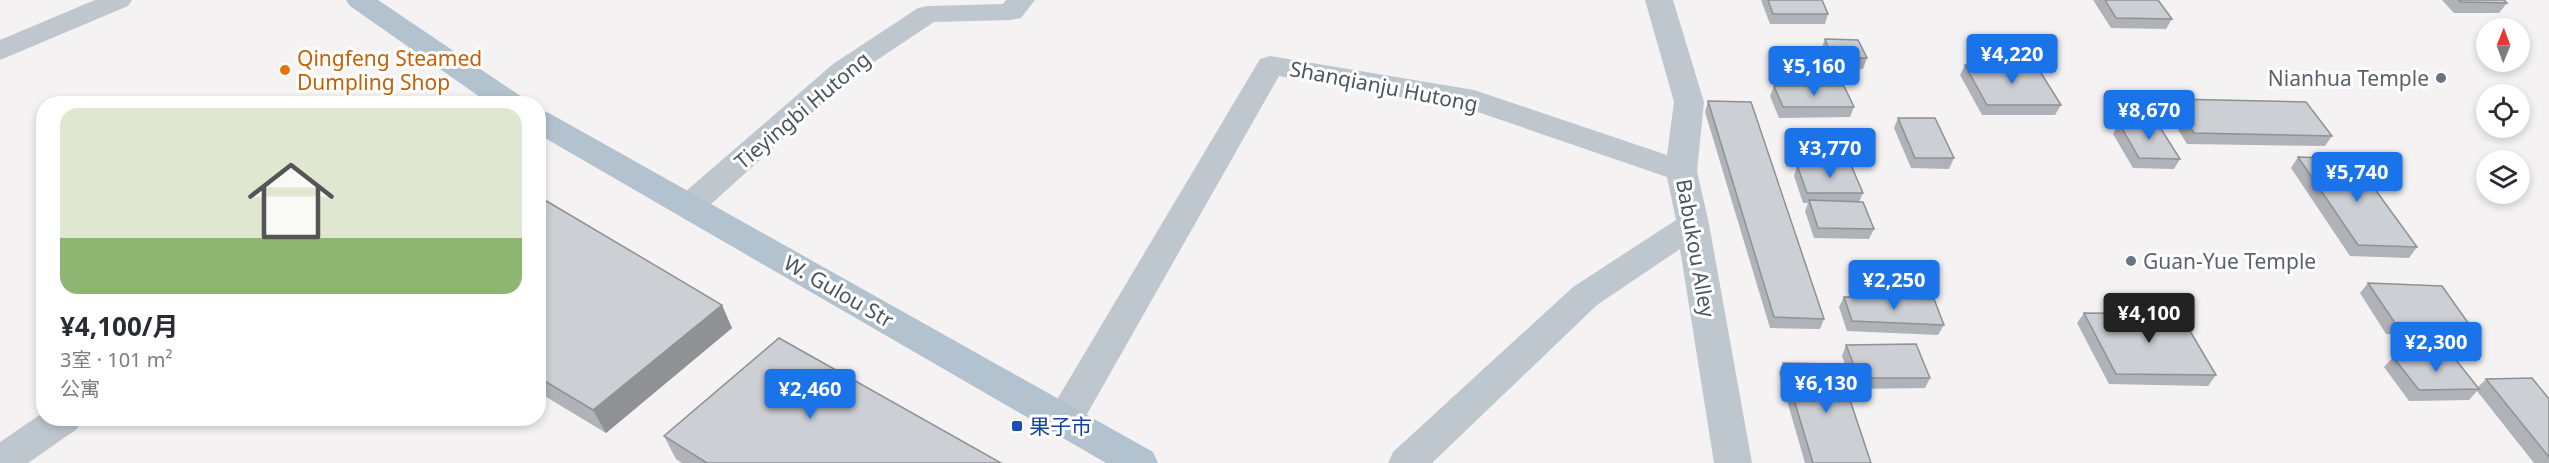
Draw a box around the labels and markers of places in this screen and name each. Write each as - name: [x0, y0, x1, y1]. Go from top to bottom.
- pin: ¥4,220: [1963, 34, 2061, 85]
- place label: Qingfeng Steamed Dumpling Shop: [297, 44, 482, 96]
- pin: ¥5,160: [1765, 46, 1863, 97]
- marker: Qingfeng Steamed Dumpling Shop: [278, 63, 292, 77]
- place label: Nianhua Temple: [2268, 64, 2429, 92]
- marker: Nianhua Temple: [2434, 71, 2448, 85]
- pin: ¥8,670: [2100, 90, 2198, 141]
- pin: ¥3,770: [1781, 128, 1879, 179]
- pin: ¥5,740: [2308, 152, 2406, 203]
- place label: Guan-Yue Temple: [2143, 247, 2316, 275]
- marker: Guan-Yue Temple: [2124, 254, 2138, 268]
- pin: ¥2,250: [1845, 260, 1943, 311]
- pin: ¥4,100: [2100, 293, 2198, 344]
- pin: ¥2,300: [2387, 322, 2485, 373]
- pin: ¥6,130: [1777, 363, 1875, 414]
- pin: ¥2,460: [761, 369, 859, 420]
- place label: 果子市: [1029, 412, 1092, 440]
- marker: 果子市: [1010, 419, 1024, 433]

